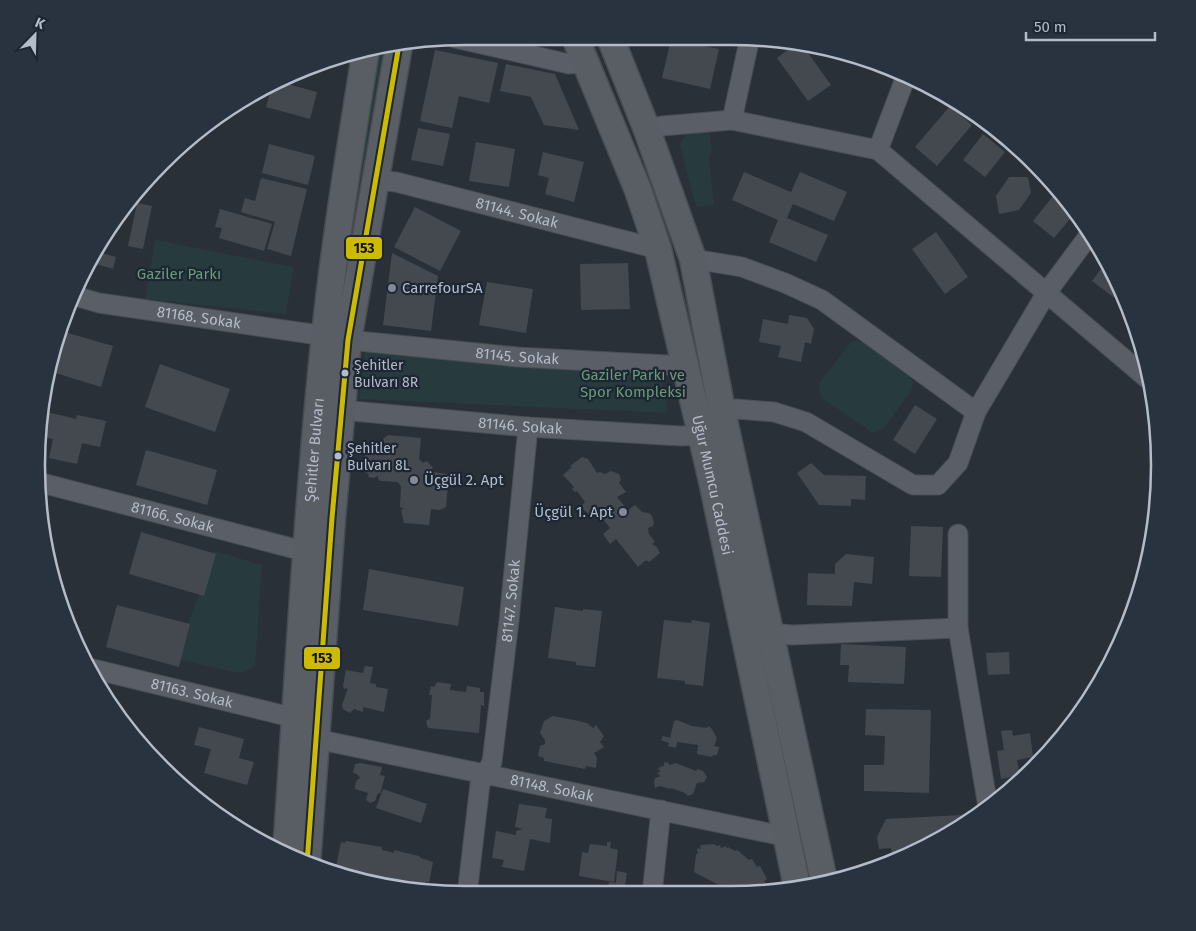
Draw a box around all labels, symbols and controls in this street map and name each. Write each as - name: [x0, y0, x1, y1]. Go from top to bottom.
- north arrow: [10, 10, 60, 60]
- scale bar: [1026, 10, 1155, 42]
- text: K: [32, 14, 48, 33]
- text: 50 m: [1034, 18, 1067, 36]
- street label: 81144. Sokak: [474, 194, 560, 232]
- line badge: 153: [345, 236, 383, 260]
- text: 153: [353, 240, 375, 257]
- park label: Gaziler Parkı: [137, 265, 221, 283]
- place label: CarrefourSA: [402, 279, 483, 297]
- marker: CarrefourSA: [386, 282, 398, 294]
- street label: 81168. Sokak: [156, 303, 242, 333]
- street label: 81145. Sokak: [475, 344, 560, 368]
- place label: Şehitler Bulvarı 8R: [354, 357, 419, 391]
- park label: Gaziler Parkı ve Spor Kompleksi: [580, 366, 686, 401]
- marker: Şehitler Bulvarı 8R: [340, 368, 350, 378]
- street label: Şehitler Bulvarı: [301, 397, 328, 503]
- street label: Uğur Mumcu Caddesi: [688, 413, 736, 557]
- street label: 81146. Sokak: [477, 414, 563, 438]
- place label: Şehitler Bulvarı 8L: [347, 440, 410, 474]
- marker: Şehitler Bulvarı 8L: [333, 451, 343, 461]
- place label: Üçgül 2. Apt: [424, 471, 504, 489]
- marker: Üçgül 2. Apt: [408, 474, 420, 486]
- street label: 81166. Sokak: [129, 498, 216, 536]
- place label: Üçgül 1. Apt: [534, 503, 614, 521]
- marker: Üçgül 1. Apt: [617, 506, 629, 518]
- street label: 81147. Sokak: [498, 559, 524, 643]
- line badge: 153: [303, 646, 341, 670]
- text: 153: [311, 650, 333, 667]
- street label: 81163. Sokak: [149, 674, 235, 712]
- street label: 81148. Sokak: [509, 771, 596, 805]

